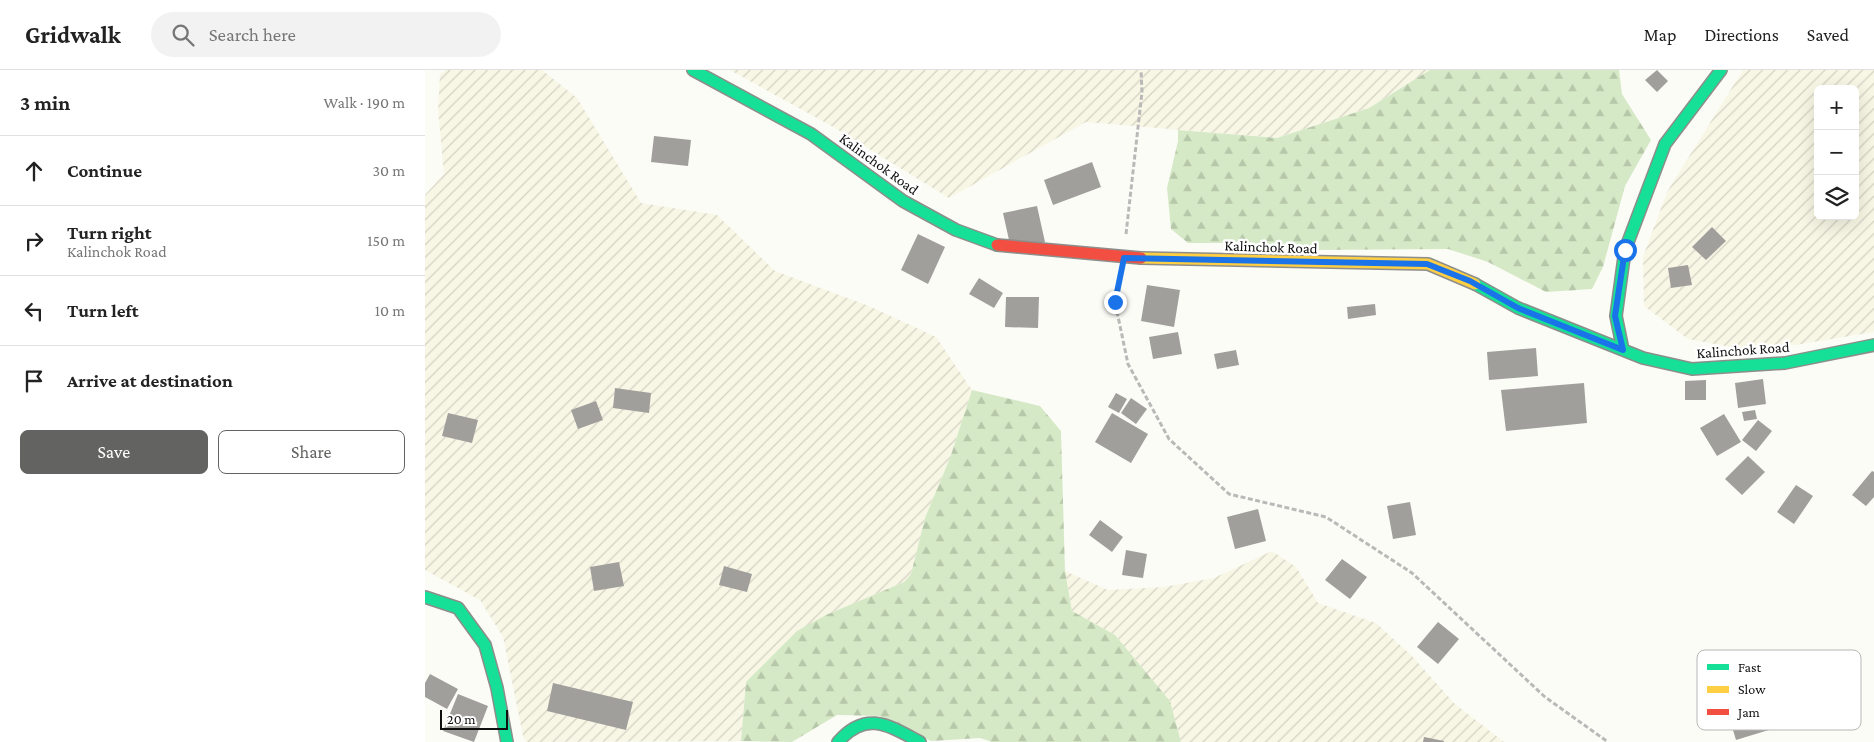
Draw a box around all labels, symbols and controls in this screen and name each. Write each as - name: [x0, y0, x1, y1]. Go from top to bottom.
- search box: [151, 12, 501, 57]
- text: Gridwalk: [25, 21, 121, 48]
- icon: search: [169, 21, 197, 49]
- text: Search here: [209, 24, 296, 45]
- text: Map: [1644, 25, 1676, 45]
- text: Directions: [1704, 25, 1779, 45]
- text: Saved: [1807, 25, 1849, 45]
- map controls: [1814, 85, 1859, 220]
- button: +: [1814, 85, 1859, 130]
- text: 3 min: [20, 91, 70, 115]
- text: Walk · 190 m: [324, 94, 405, 111]
- street label: Kalinchok Road: [837, 130, 922, 198]
- button: −: [1814, 130, 1859, 175]
- icon: ahead: [20, 157, 48, 185]
- text: Continue: [67, 160, 142, 181]
- text: 30 m: [373, 162, 405, 179]
- button: layers: [1814, 175, 1859, 220]
- text: Turn right: [67, 222, 152, 243]
- icon: right: [20, 227, 48, 255]
- text: 150 m: [367, 232, 405, 249]
- street label: Kalinchok Road: [1224, 237, 1318, 257]
- route start: [1614, 239, 1637, 262]
- text: Kalinchok Road: [67, 243, 167, 260]
- route end: [1104, 291, 1127, 314]
- icon: left: [20, 297, 48, 325]
- text: Turn left: [67, 300, 139, 321]
- text: 10 m: [375, 302, 405, 319]
- street label: Kalinchok Road: [1696, 339, 1790, 361]
- icon: arrive: [20, 367, 48, 395]
- text: Arrive at destination: [67, 370, 233, 391]
- button: Save: [20, 430, 208, 474]
- button: Share: [218, 430, 405, 474]
- legend: [1697, 650, 1861, 730]
- text: Fast: [1738, 659, 1762, 675]
- text: Slow: [1738, 681, 1766, 697]
- text: Jam: [1736, 704, 1760, 720]
- scale bar: [440, 707, 507, 730]
- text: 20 m: [447, 711, 475, 727]

